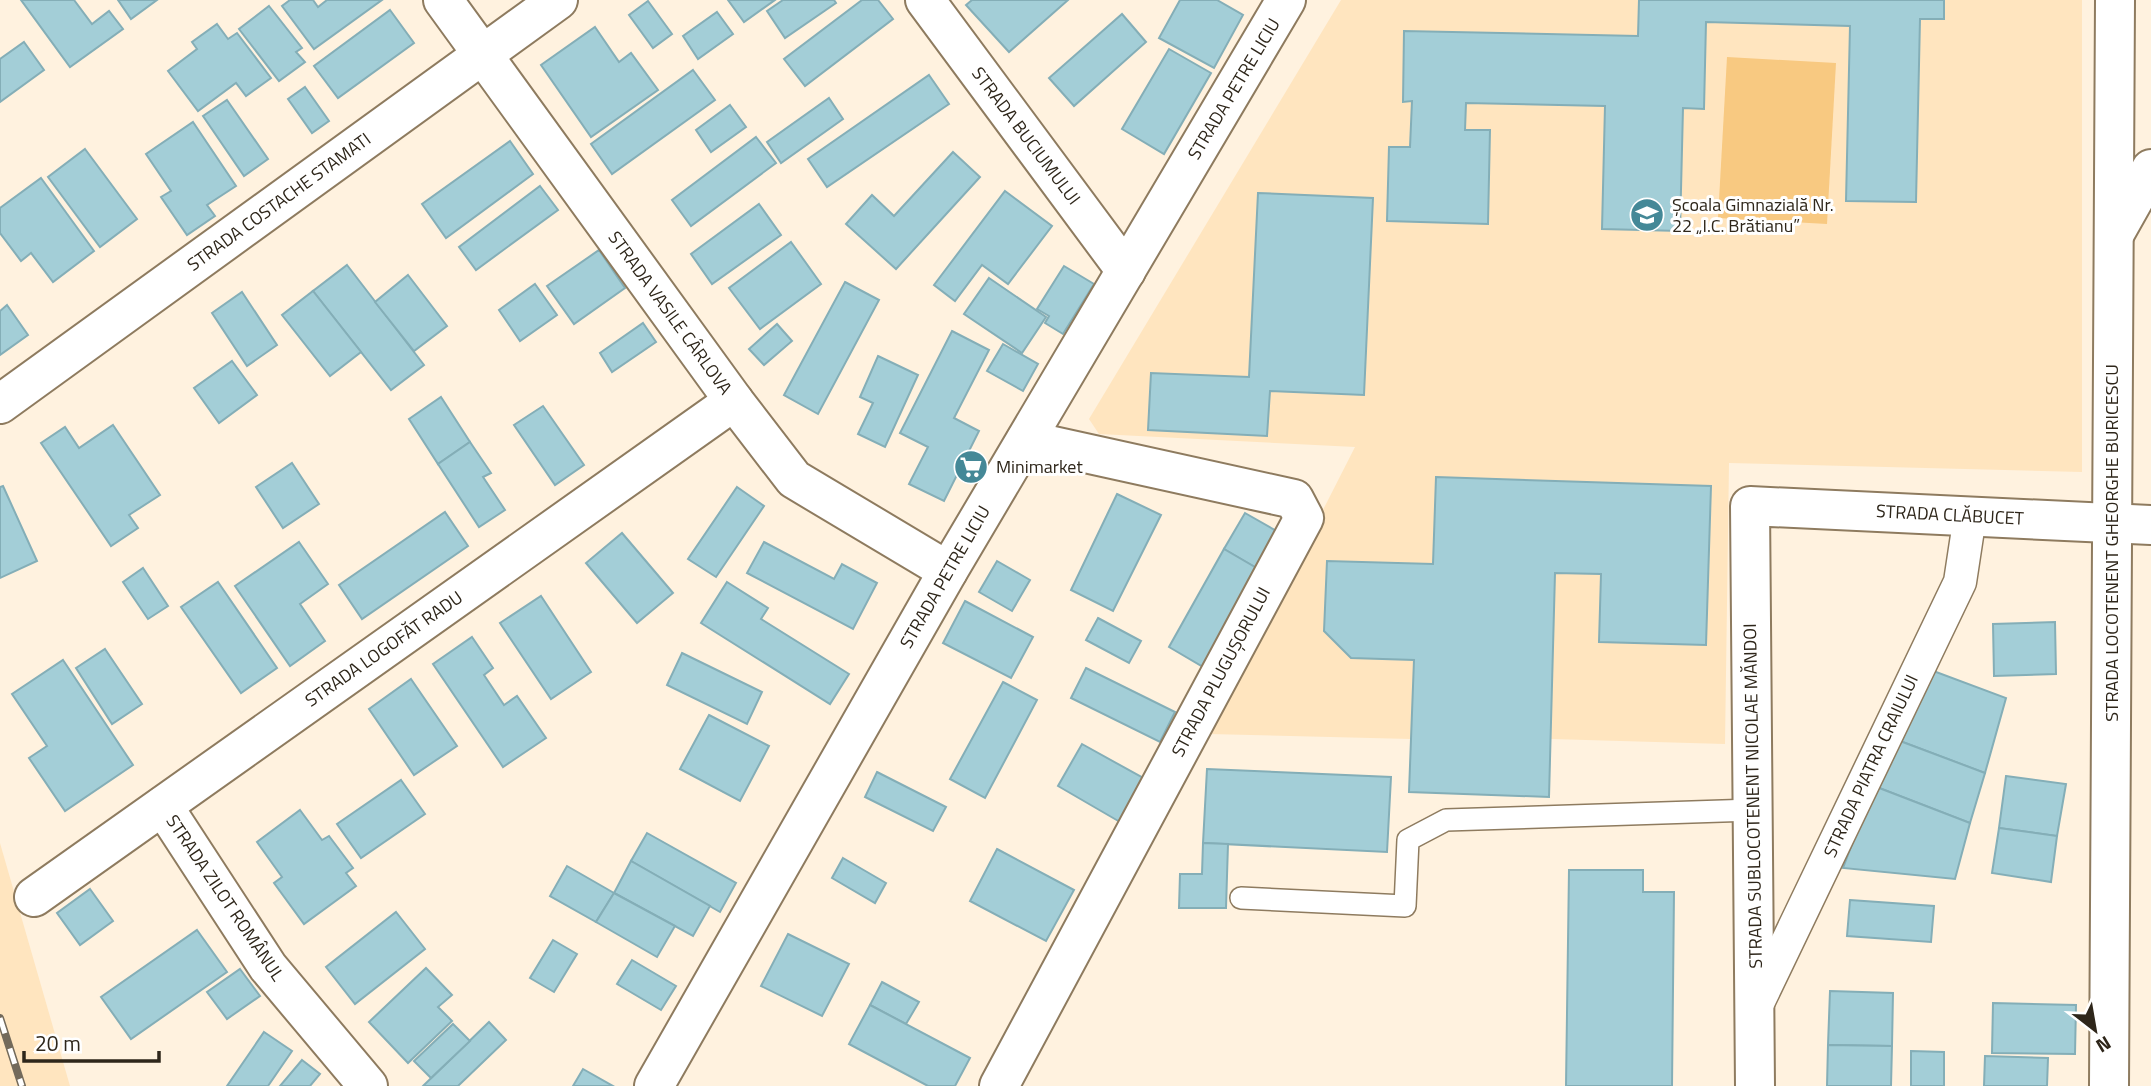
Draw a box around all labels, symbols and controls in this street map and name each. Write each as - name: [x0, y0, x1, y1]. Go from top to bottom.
- street label: STRADA PETRE LICIU: [1181, 13, 1287, 165]
- street label: STRADA BUCIUMULUI: [965, 61, 1087, 210]
- street label: STRADA COSTACHE STAMATI: [181, 126, 376, 278]
- place label: Școala Gimnazială Nr. 22 „I.C. Brătianu”: [1672, 191, 1834, 239]
- school or university icon: Școala Gimnazială Nr. 22 „I.C. Brătianu”: [1628, 196, 1666, 234]
- street label: STRADA VASILE CÂRLOVA: [602, 225, 739, 400]
- street label: STRADA LOCOTENENT GHEORGHE BURICESCU: [2098, 364, 2125, 722]
- supermarket icon: Minimarket: [952, 448, 990, 486]
- place label: Minimarket: [996, 453, 1083, 480]
- street label: STRADA CLĂBUCET: [1875, 497, 2025, 532]
- street label: STRADA PETRE LICIU: [893, 500, 996, 653]
- street label: STRADA PLUGUȘORULUI: [1164, 582, 1277, 762]
- street label: STRADA LOGOFĂT RADU: [299, 584, 468, 713]
- street label: STRADA SUBLOCOTENENT NICOLAE MĂNDOI: [1736, 623, 1769, 969]
- street label: STRADA PIATRA CRAIULUI: [1816, 670, 1925, 862]
- street label: STRADA ZILOT ROMÂNUL: [160, 809, 291, 987]
- north arrow: [2060, 995, 2130, 1065]
- scale bar: [24, 1020, 159, 1064]
- text: 20 m: [35, 1027, 81, 1059]
- text: N: [2091, 1029, 2117, 1061]

